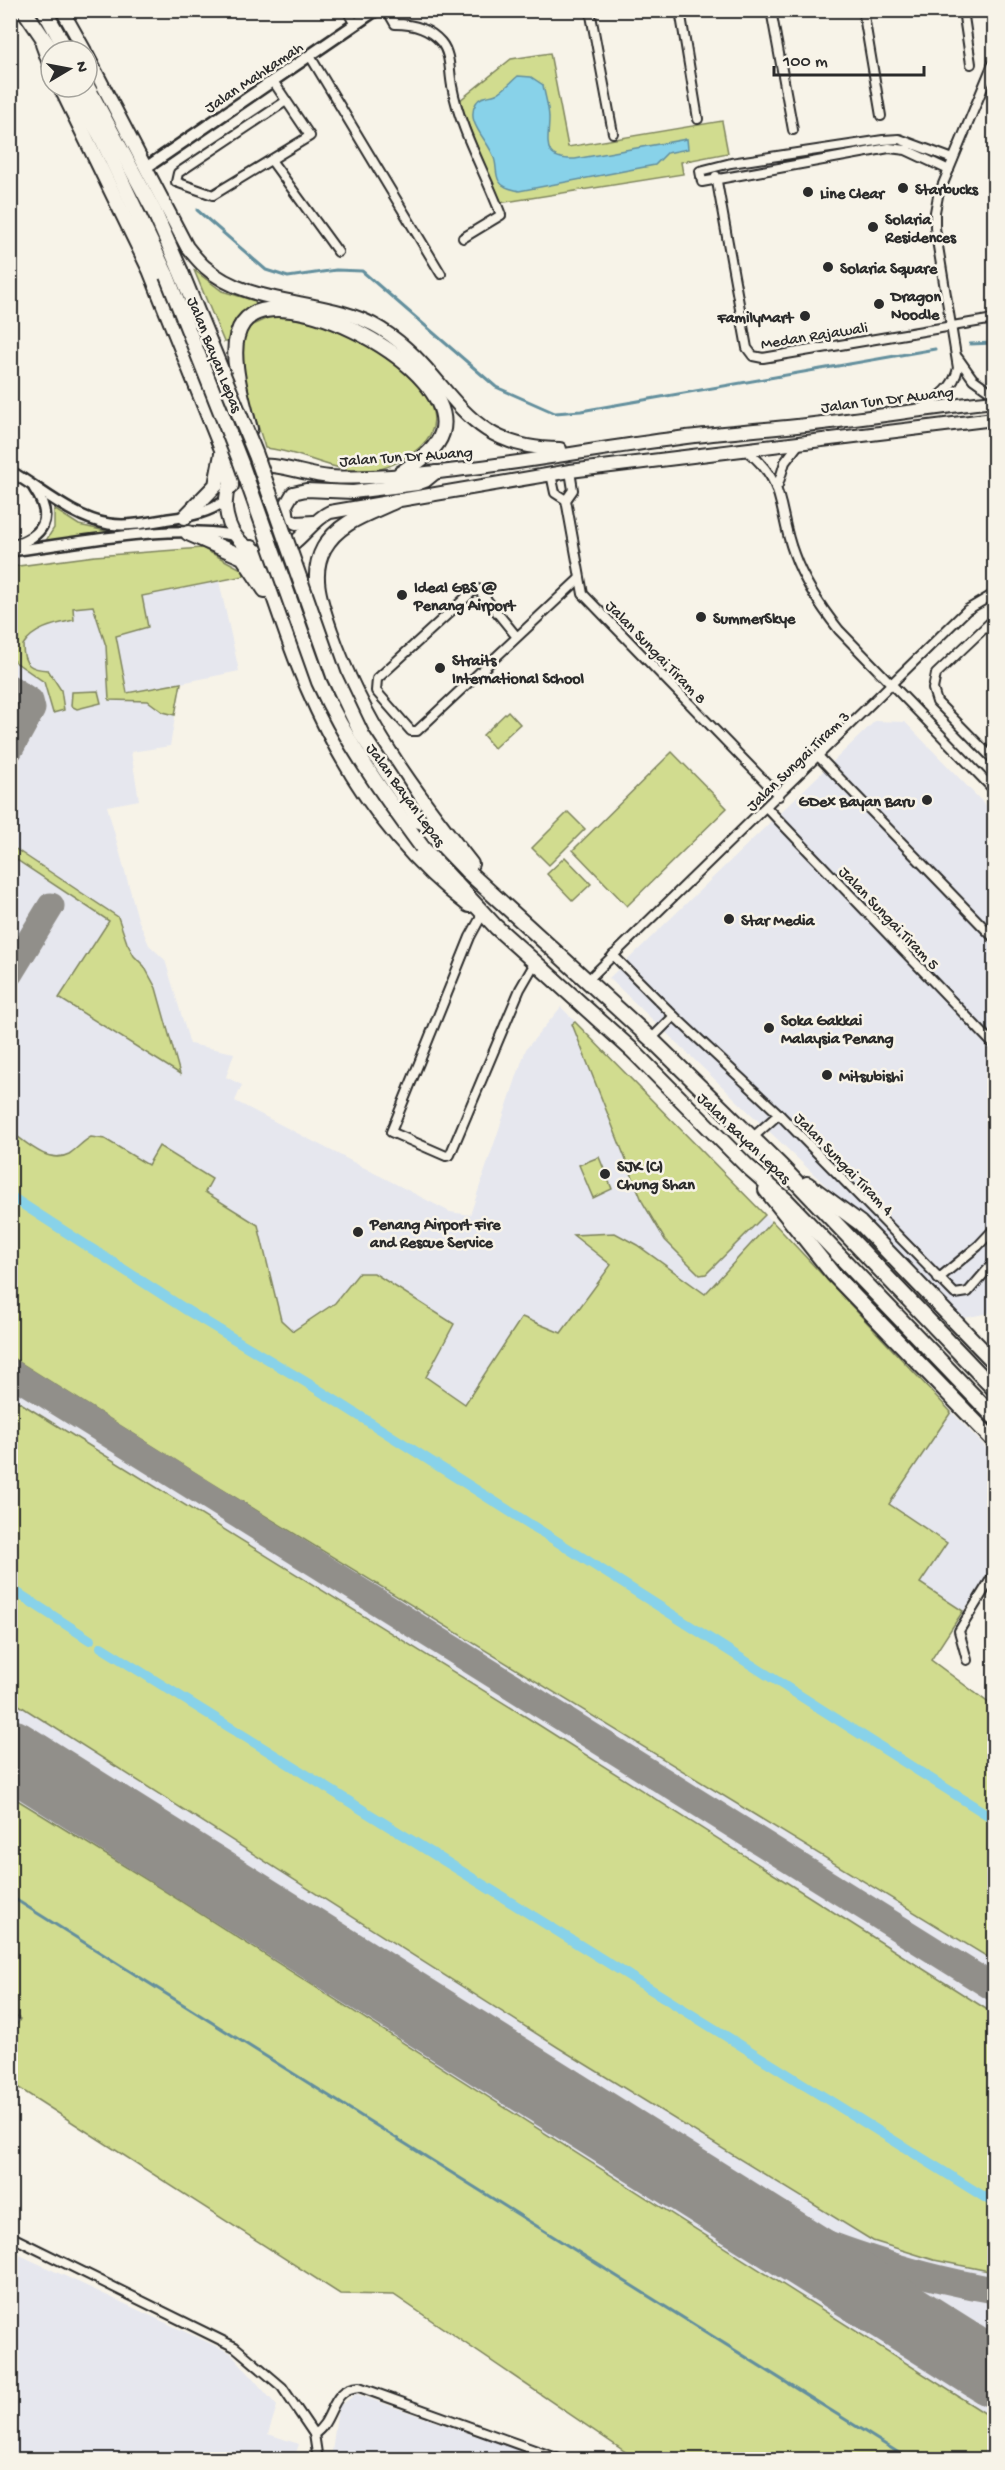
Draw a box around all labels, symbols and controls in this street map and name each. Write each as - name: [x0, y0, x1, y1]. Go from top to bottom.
- north arrow: [39, 39, 99, 99]
- street label: Jalan Mahkamah: [202, 39, 308, 119]
- scale bar: [774, 39, 924, 77]
- text: 100 m: [782, 52, 828, 73]
- text: N: [70, 60, 91, 74]
- marker: Starbucks: [896, 181, 910, 195]
- place label: Starbucks: [915, 182, 979, 201]
- marker: Line Clear: [801, 185, 815, 199]
- place label: Line Clear: [820, 186, 886, 205]
- place label: Solaria Residences: [884, 212, 957, 249]
- marker: Solaria Residences: [866, 220, 880, 234]
- marker: Solaria Square: [821, 260, 835, 274]
- place label: Solaria Square: [840, 261, 938, 280]
- place label: Dragon Noodle: [889, 289, 941, 326]
- street label: Jalan Bayan Lepas: [181, 295, 245, 417]
- marker: Dragon Noodle: [872, 297, 886, 311]
- marker: FamilyMart: [798, 309, 812, 323]
- place label: FamilyMart: [717, 310, 794, 329]
- street label: Medan Rajawali: [760, 320, 869, 355]
- street label: Jalan Tun Dr Awang: [820, 384, 955, 419]
- street label: Jalan Tun Dr Awang: [339, 444, 474, 473]
- place label: Ideal GBS @ Penang Airport: [413, 580, 516, 617]
- marker: Ideal GBS @ Penang Airport: [395, 588, 409, 602]
- street label: Jalan Sungai Tiram 8: [600, 598, 709, 709]
- marker: SummerSkye: [694, 610, 708, 624]
- place label: SummerSkye: [713, 611, 796, 630]
- place label: Straits International School: [452, 653, 585, 690]
- marker: Straits International School: [433, 661, 447, 675]
- street label: Jalan Sungai Tiram 3: [744, 708, 855, 817]
- street label: Jalan Bayan Lepas: [360, 741, 449, 852]
- marker: GDex Bayan Baru: [920, 793, 934, 807]
- place label: GDex Bayan Baru: [799, 794, 915, 813]
- street label: Jalan Sungai Tiram 5: [833, 864, 942, 975]
- marker: Star Media: [722, 912, 736, 926]
- place label: Star Media: [741, 913, 815, 932]
- place label: Soka Gakkai Malaysia Penang: [781, 1013, 894, 1050]
- marker: Soka Gakkai Malaysia Penang: [762, 1021, 776, 1035]
- marker: Mitsubishi: [820, 1068, 834, 1082]
- place label: Mitsubishi: [839, 1069, 904, 1088]
- street label: Jalan Bayan Lepas: [692, 1090, 794, 1190]
- street label: Jalan Sungai Tiram 4: [788, 1110, 897, 1221]
- place label: SJK (C) Chung Shan: [616, 1159, 695, 1196]
- marker: SJK (C) Chung Shan: [598, 1167, 612, 1181]
- place label: Penang Airport Fire and Rescue Service: [369, 1217, 501, 1254]
- marker: Penang Airport Fire and Rescue Service: [351, 1225, 365, 1239]

